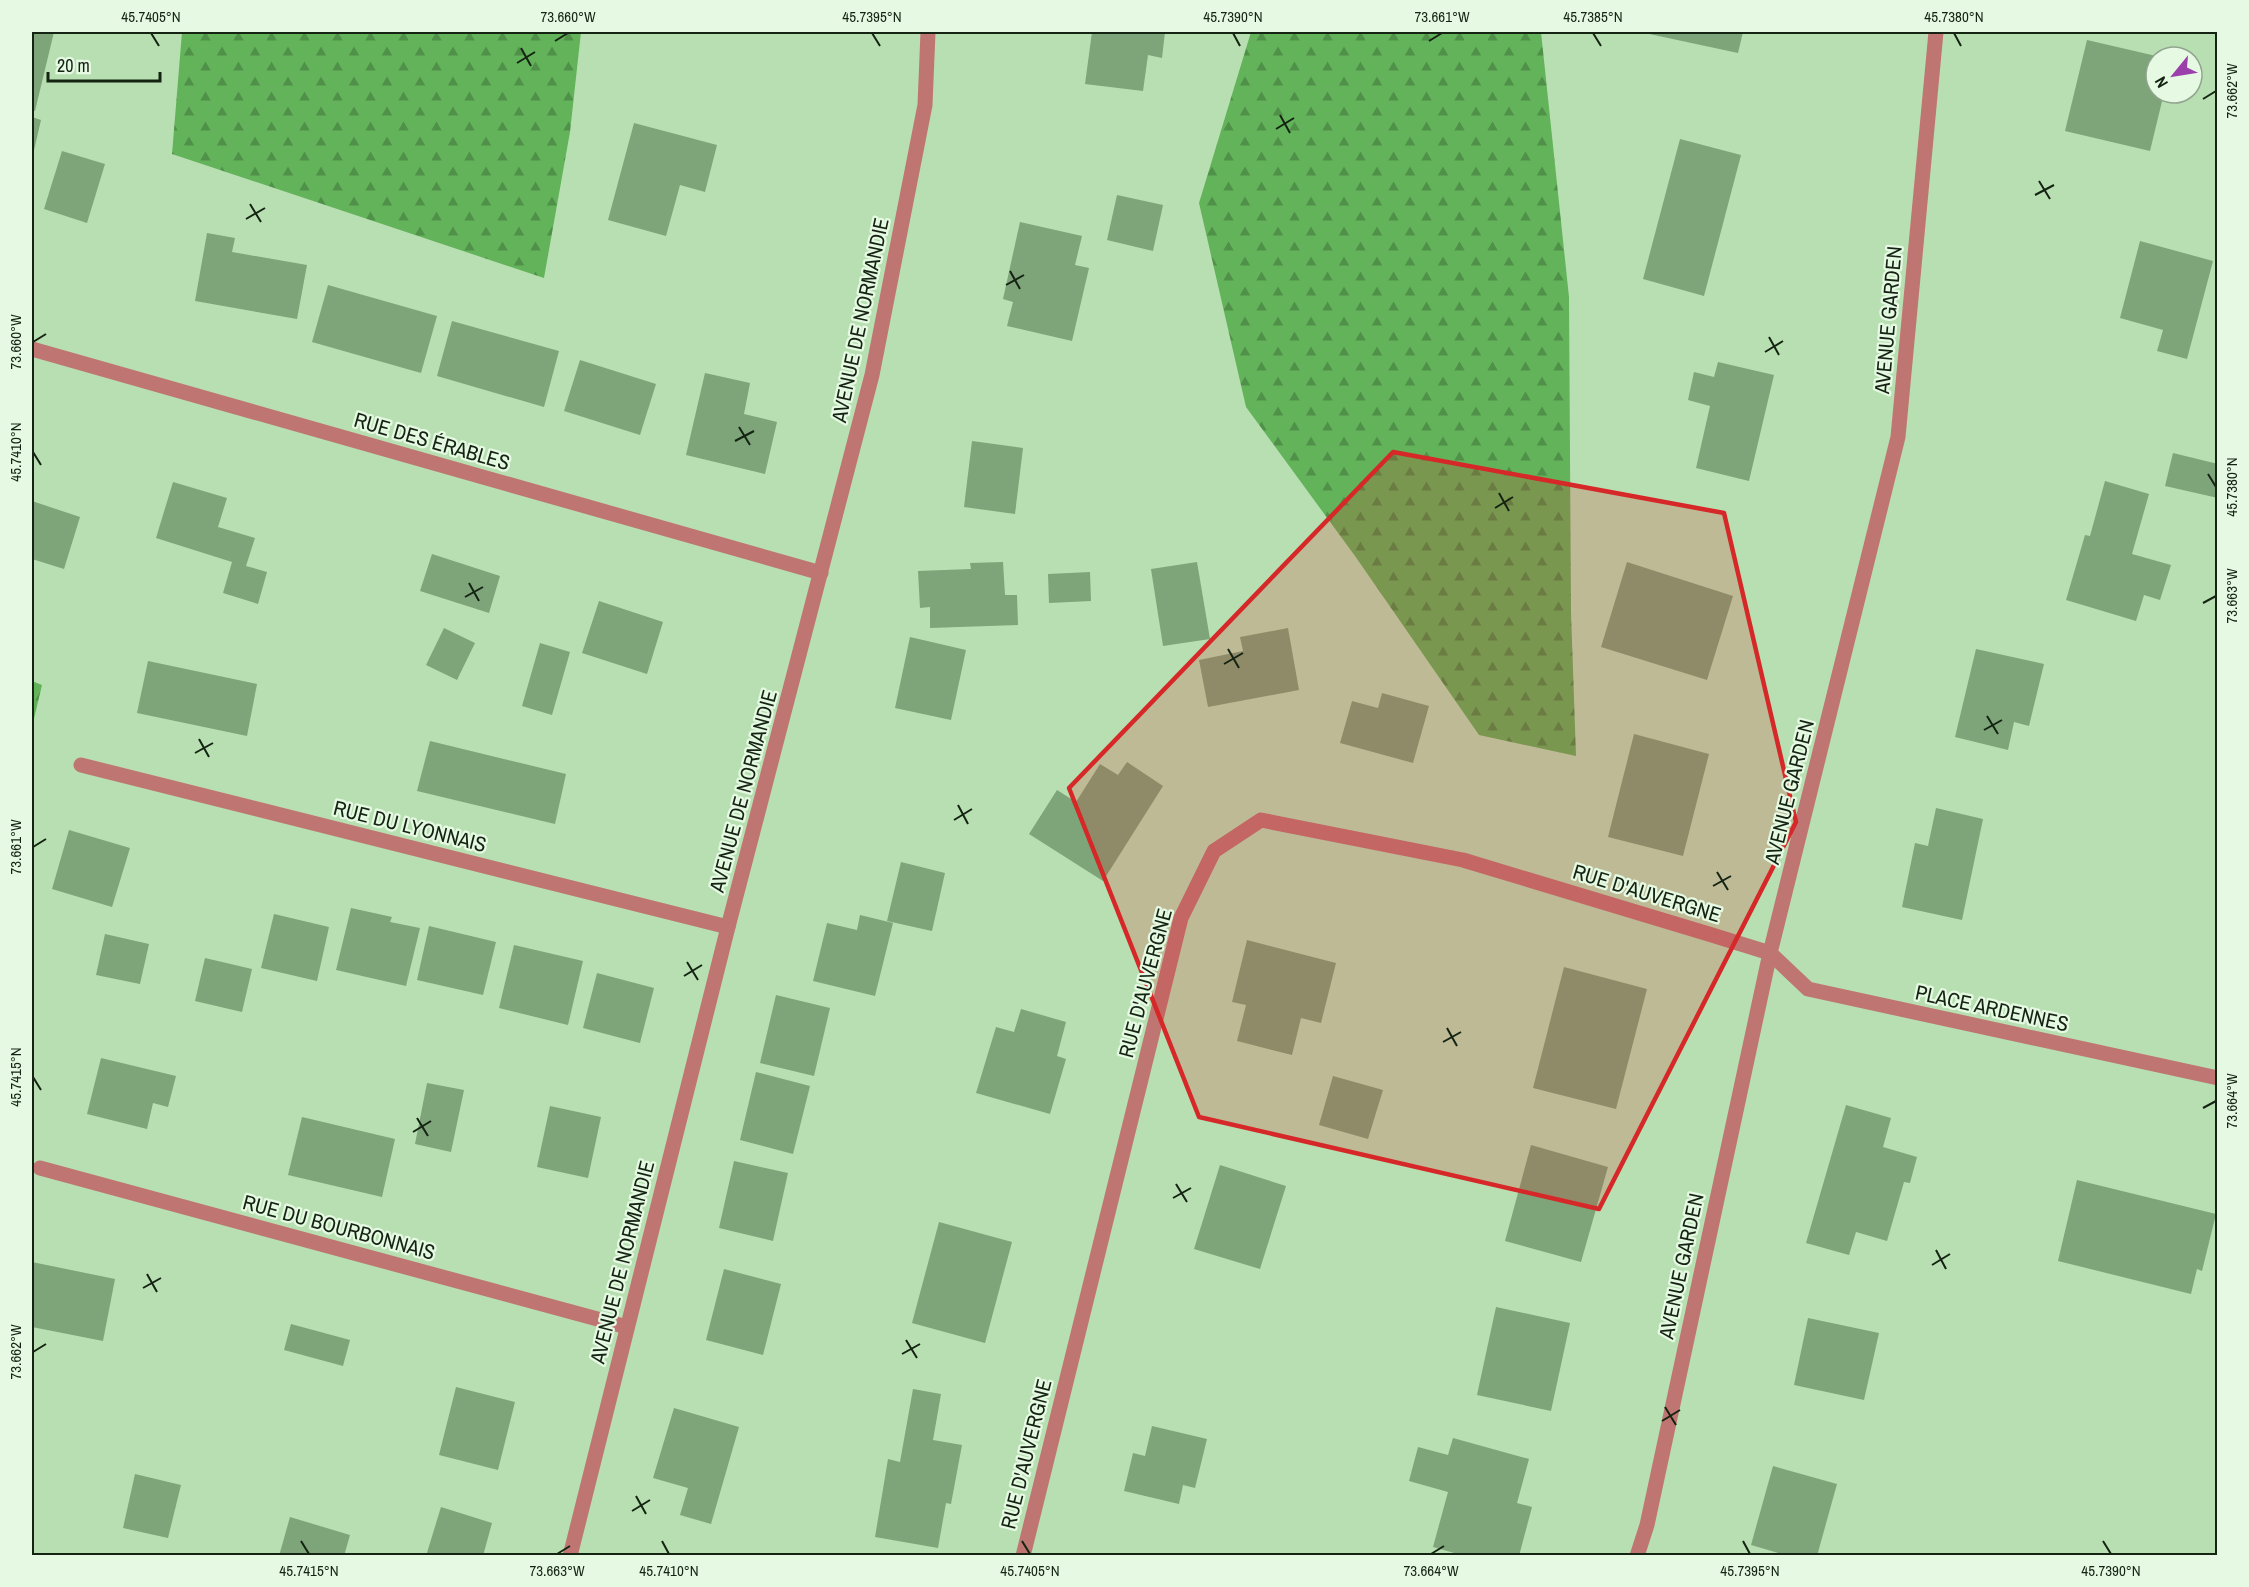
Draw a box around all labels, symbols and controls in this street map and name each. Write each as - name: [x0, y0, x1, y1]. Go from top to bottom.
- text: 45.7405°N: [121, 6, 181, 27]
- text: 73.660°W: [540, 6, 596, 27]
- text: 45.7395°N: [842, 6, 902, 27]
- text: 45.7390°N: [1203, 6, 1263, 27]
- text: 73.661°W: [1414, 6, 1470, 27]
- text: 45.7385°N: [1563, 6, 1623, 27]
- text: 45.7380°N: [1924, 6, 1984, 27]
- scale bar: [48, 45, 160, 83]
- north arrow: [2144, 45, 2204, 105]
- text: 20 m: [57, 53, 90, 78]
- text: 73.662°W: [2221, 63, 2242, 119]
- text: N: [2149, 73, 2173, 92]
- street label: AVENUE DE NORMANDIE: [824, 215, 896, 426]
- street label: AVENUE GARDEN: [1867, 245, 1909, 396]
- text: 73.660°W: [5, 314, 26, 370]
- street label: RUE DES ÉRABLES: [351, 405, 513, 477]
- text: 45.7410°N: [5, 422, 26, 482]
- text: 45.7380°N: [2221, 457, 2242, 517]
- text: 73.663°W: [2221, 568, 2242, 624]
- street label: AVENUE DE NORMANDIE: [702, 687, 784, 896]
- street label: AVENUE GARDEN: [1757, 717, 1821, 868]
- street label: RUE DU LYONNAIS: [331, 793, 489, 859]
- text: 73.661°W: [5, 819, 26, 875]
- street label: RUE D'AUVERGNE: [1569, 857, 1725, 929]
- street label: RUE D'AUVERGNE: [1111, 905, 1179, 1061]
- street label: PLACE ARDENNES: [1913, 978, 2071, 1038]
- text: 45.7415°N: [5, 1047, 26, 1107]
- text: 73.664°W: [2221, 1073, 2242, 1129]
- street label: AVENUE DE NORMANDIE: [582, 1157, 661, 1368]
- street label: RUE DU BOURBONNAIS: [240, 1187, 438, 1267]
- street label: AVENUE GARDEN: [1651, 1191, 1711, 1342]
- text: 73.662°W: [5, 1324, 26, 1380]
- street label: RUE D'AUVERGNE: [993, 1376, 1059, 1532]
- text: 45.7415°N: [279, 1560, 339, 1581]
- text: 73.663°W: [529, 1560, 585, 1581]
- text: 45.7410°N: [639, 1560, 699, 1581]
- text: 45.7405°N: [1000, 1560, 1060, 1581]
- text: 73.664°W: [1403, 1560, 1459, 1581]
- text: 45.7395°N: [1720, 1560, 1780, 1581]
- text: 45.7390°N: [2081, 1560, 2141, 1581]

